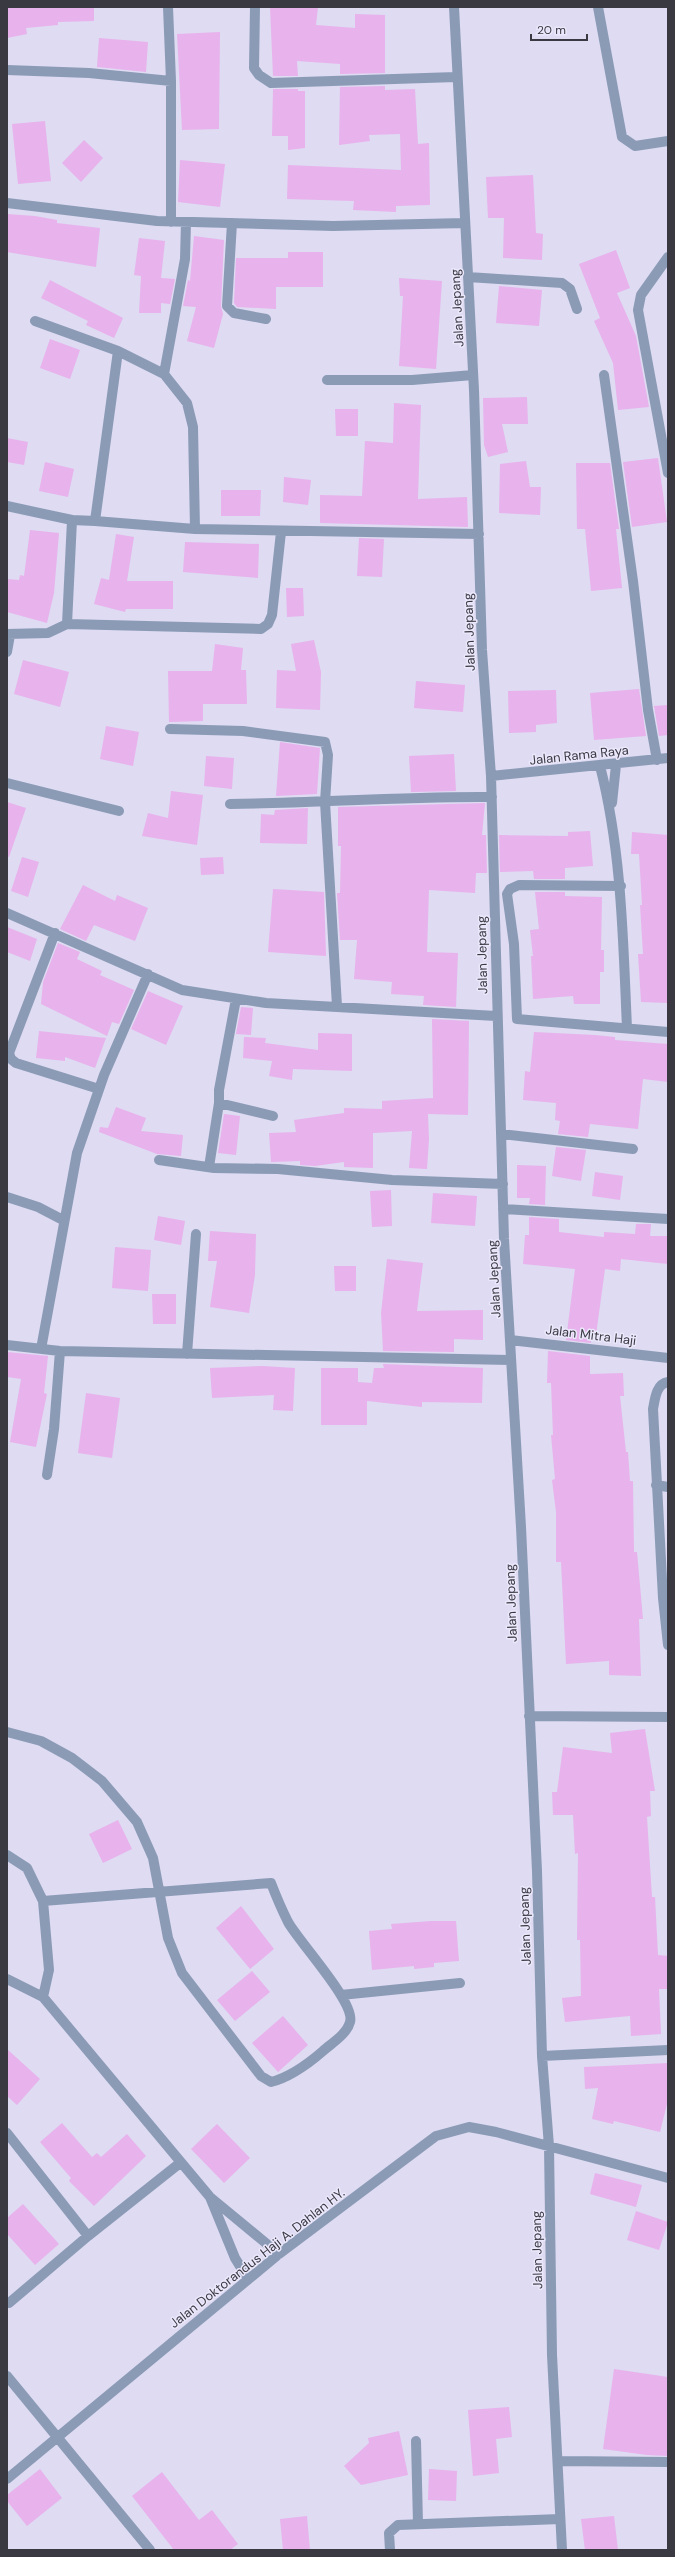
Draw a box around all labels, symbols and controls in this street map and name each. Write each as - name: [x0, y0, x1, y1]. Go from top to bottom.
- scale bar: [531, 16, 587, 42]
- text: 20 m: [537, 22, 566, 38]
- street label: Jalan Jepang: [446, 268, 468, 348]
- street label: Jalan Jepang: [459, 593, 479, 671]
- street label: Jalan Rama Raya: [529, 741, 629, 769]
- street label: Jalan Jepang: [473, 916, 491, 994]
- street label: Jalan Jepang: [483, 1239, 505, 1319]
- street label: Jalan Mitra Haji: [545, 1321, 637, 1349]
- street label: Jalan Jepang: [501, 1564, 521, 1642]
- street label: Jalan Jepang: [515, 1887, 535, 1965]
- street label: Jalan Doktorandus Haji A. Dahlan HY.: [166, 2184, 348, 2332]
- street label: Jalan Jepang: [528, 2211, 546, 2289]

